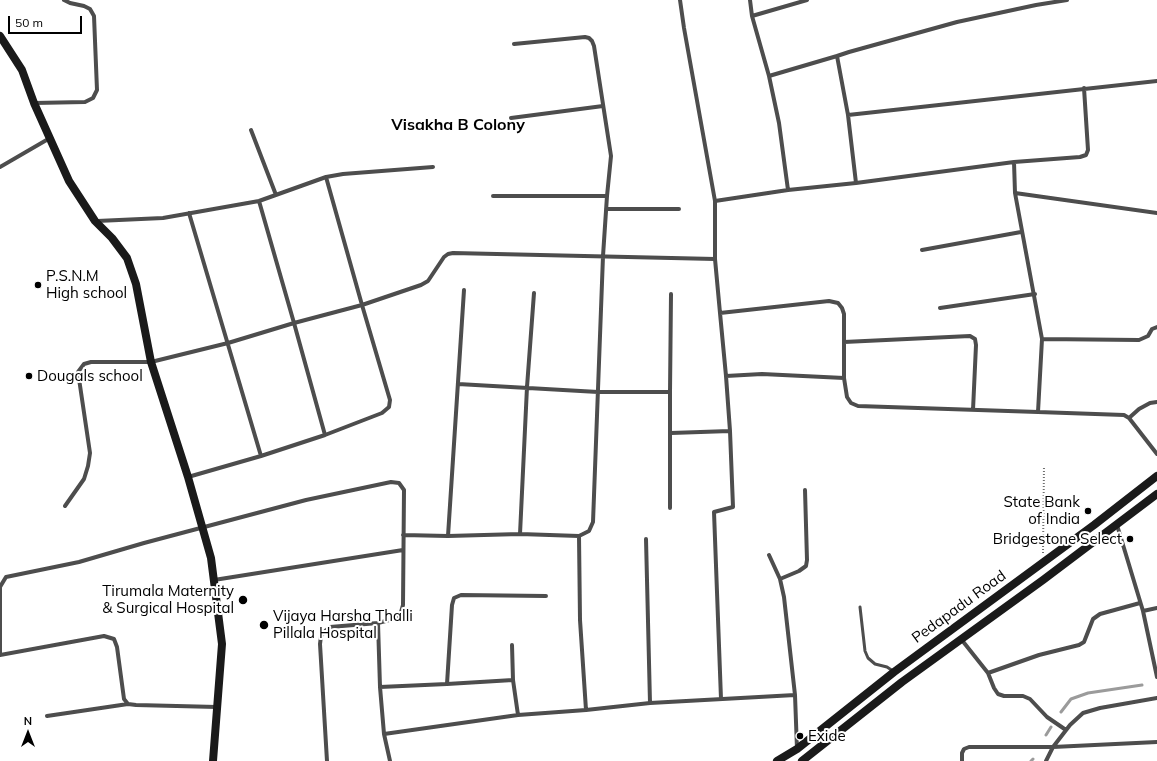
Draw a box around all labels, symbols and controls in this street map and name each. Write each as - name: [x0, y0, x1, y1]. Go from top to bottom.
- scale bar: [10, 8, 84, 34]
- text: 50 m: [15, 15, 43, 30]
- district label: Visakha B Colony: [391, 115, 525, 135]
- place label: P.S.N.M High school: [46, 267, 127, 302]
- marker: P.S.N.M High school: [33, 280, 43, 290]
- place label: Dougals school: [37, 367, 143, 385]
- marker: Dougals school: [24, 371, 34, 381]
- place label: State Bank of India: [1003, 493, 1080, 528]
- marker: State Bank of India: [1083, 506, 1093, 516]
- place label: Bridgestone Select: [993, 530, 1122, 548]
- marker: Bridgestone Select: [1125, 534, 1135, 544]
- street label: Pedapadu Road: [908, 567, 1010, 647]
- place label: Tirumala Maternity & Surgical Hospital: [102, 582, 234, 617]
- marker: Tirumala Maternity & Surgical Hospital: [237, 594, 249, 606]
- place label: Vijaya Harsha Thalli Pillala Hospital: [273, 607, 413, 642]
- marker: Vijaya Harsha Thalli Pillala Hospital: [258, 619, 270, 631]
- north arrow: [8, 713, 48, 753]
- text: N: [24, 714, 32, 728]
- place label: Exide: [808, 727, 846, 745]
- marker: Exide: [795, 731, 805, 741]

